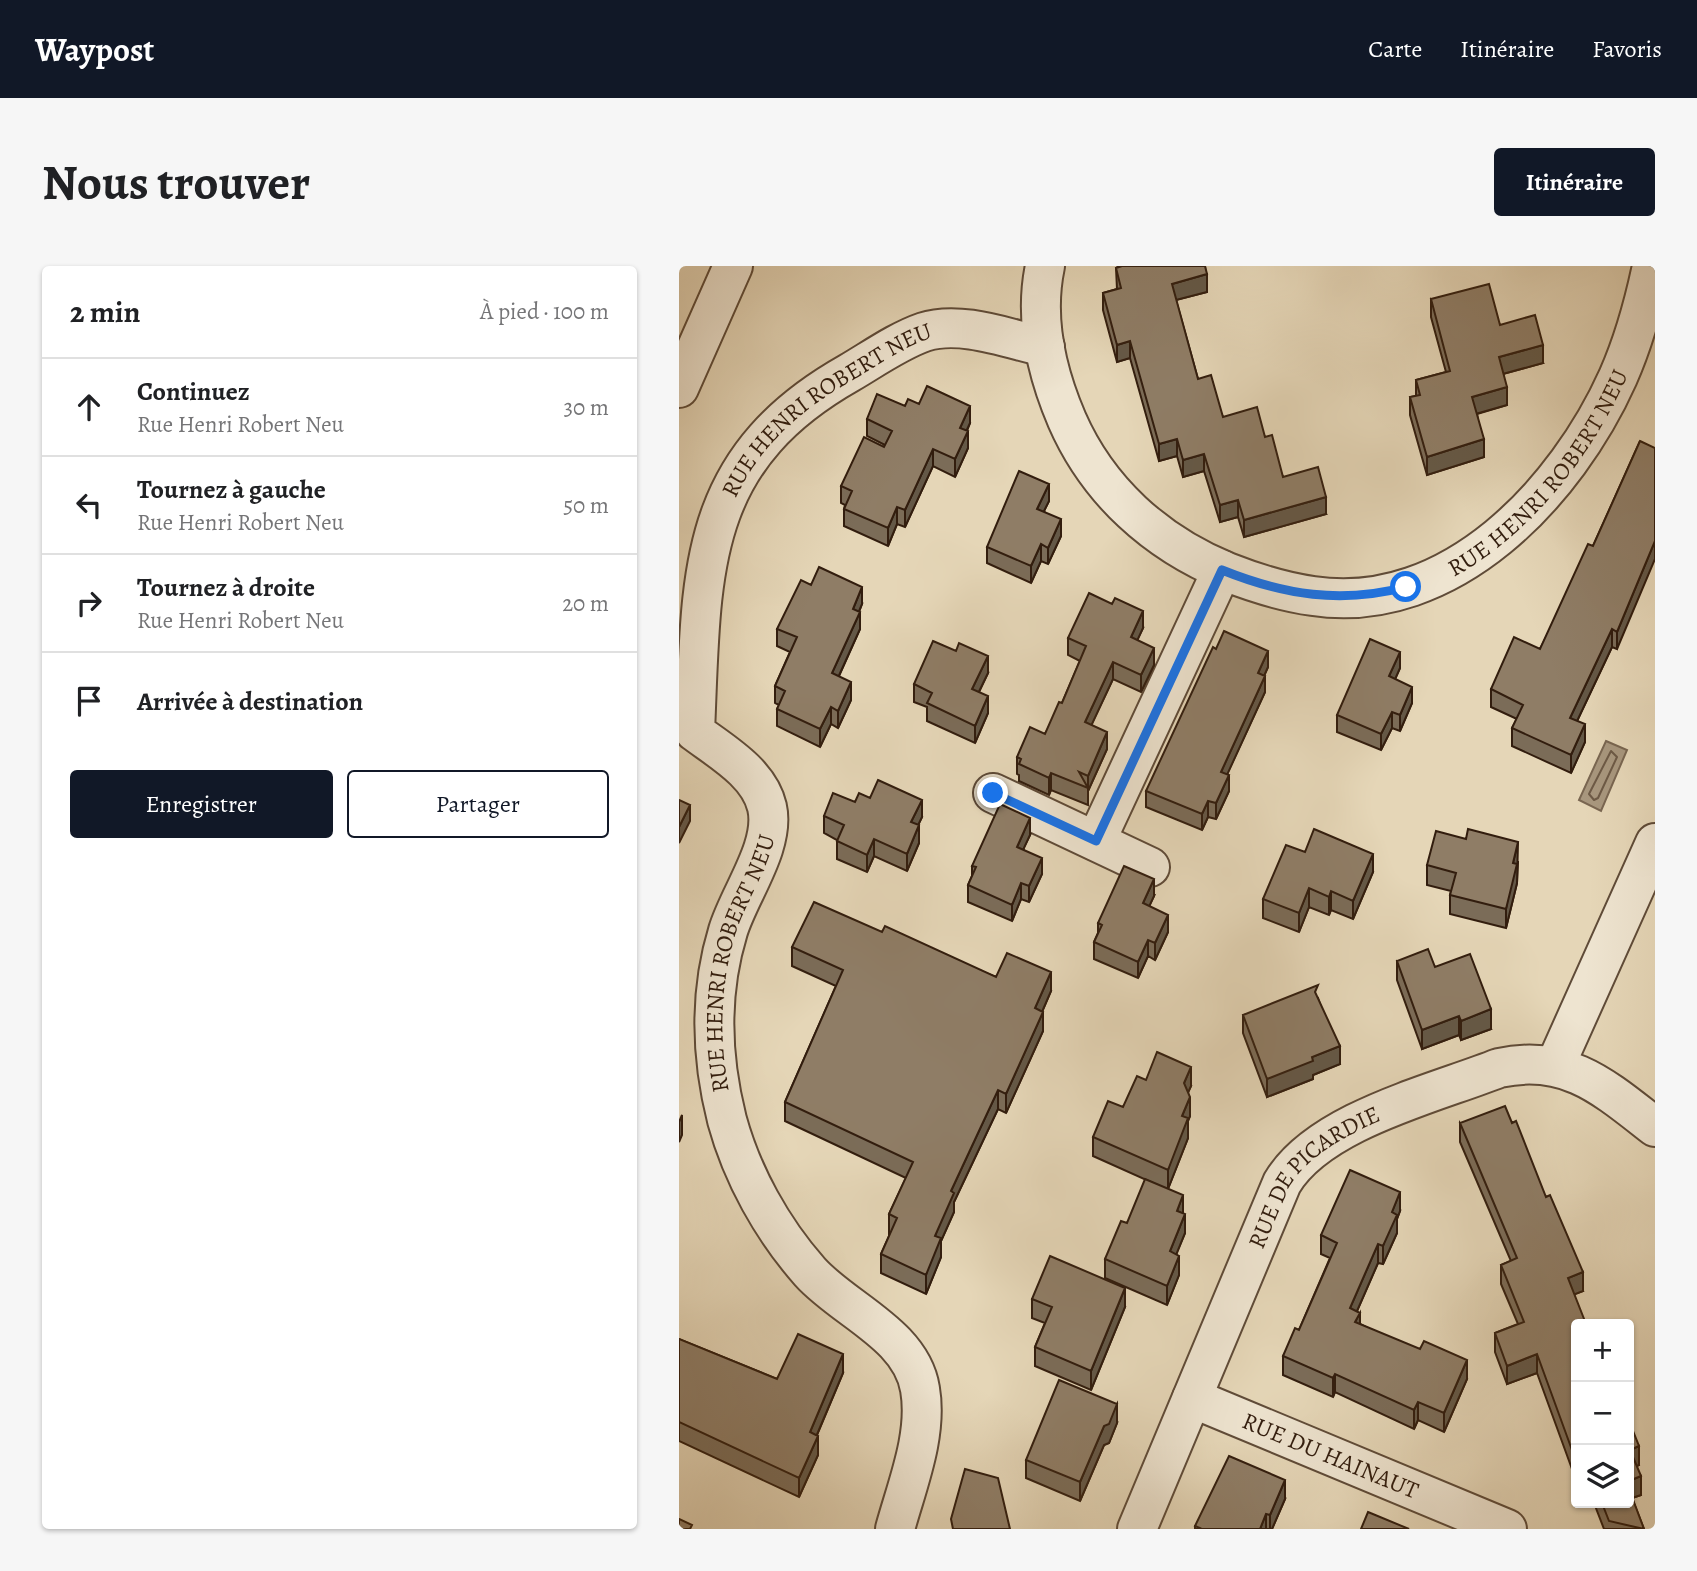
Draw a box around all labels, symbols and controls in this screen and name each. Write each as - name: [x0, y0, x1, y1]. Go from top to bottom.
- text: Waypost: [35, 27, 154, 72]
- text: Carte: [1368, 33, 1422, 65]
- text: Itinéraire: [1460, 33, 1554, 65]
- text: Favoris: [1592, 33, 1662, 65]
- button: Itinéraire: [1494, 148, 1655, 216]
- text: Nous trouver: [42, 149, 310, 216]
- text: 2 min: [70, 292, 140, 332]
- text: À pied · 100 m: [480, 296, 609, 327]
- street label: RUE HENRI ROBERT NEU: [714, 315, 936, 502]
- street label: RUE HENRI ROBERT NEU: [1442, 364, 1635, 584]
- text: Continuez: [137, 374, 250, 409]
- icon: ahead: [70, 388, 108, 426]
- text: 30 m: [563, 392, 609, 423]
- text: Rue Henri Robert Neu: [137, 409, 344, 440]
- text: Tournez à gauche: [137, 472, 326, 507]
- icon: left: [70, 486, 108, 524]
- text: 50 m: [563, 490, 609, 521]
- text: Rue Henri Robert Neu: [137, 507, 344, 538]
- text: Tournez à droite: [137, 570, 315, 605]
- route start: [1390, 571, 1421, 602]
- icon: right: [70, 584, 108, 622]
- text: 20 m: [562, 588, 609, 619]
- text: Rue Henri Robert Neu: [137, 605, 344, 636]
- icon: arrive: [70, 682, 108, 720]
- text: Arrivée à destination: [137, 684, 363, 719]
- button: Enregistrer: [70, 770, 333, 838]
- button: Partager: [347, 770, 609, 838]
- route end: [977, 777, 1008, 808]
- street label: RUE HENRI ROBERT NEU: [698, 831, 783, 1095]
- street label: RUE DE PICARDIE: [1240, 1098, 1385, 1253]
- map controls: [1571, 1319, 1634, 1508]
- button: +: [1571, 1319, 1634, 1382]
- button: −: [1571, 1382, 1634, 1445]
- street label: RUE DU HAINAUT: [1237, 1405, 1424, 1507]
- button: layers: [1571, 1445, 1634, 1508]

